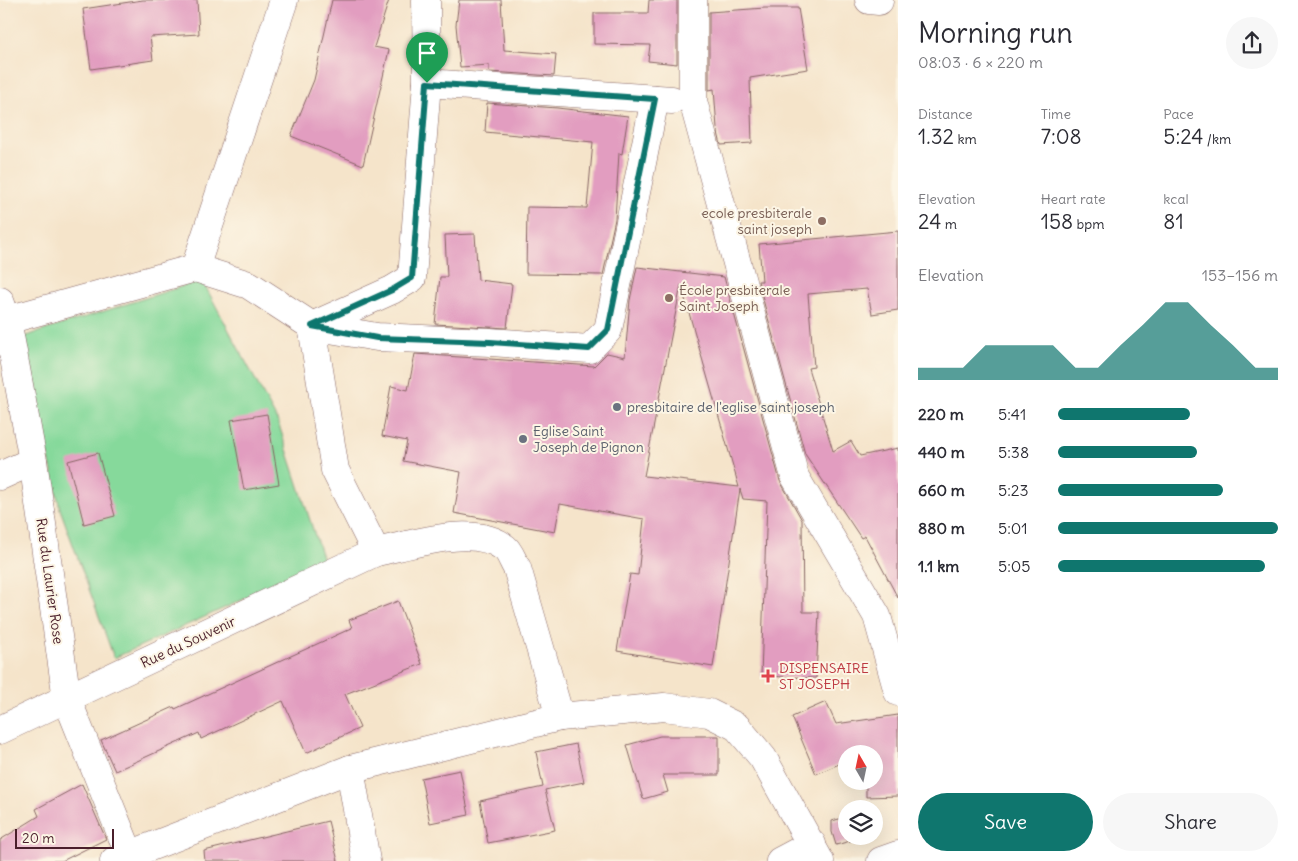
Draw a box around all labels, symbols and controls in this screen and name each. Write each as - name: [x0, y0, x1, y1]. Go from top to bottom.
- text: Morning run: [918, 15, 1073, 51]
- button: share: [1226, 17, 1278, 69]
- pin: [406, 32, 448, 83]
- icon: arrive: [413, 39, 441, 67]
- text: 08:03 · 6 × 220 m: [918, 52, 1043, 72]
- text: Distance: [918, 105, 973, 123]
- text: Time: [1041, 105, 1071, 123]
- text: Pace: [1163, 105, 1194, 123]
- text: 1.32: [918, 123, 954, 150]
- text: 7:08: [1041, 123, 1082, 150]
- text: 5:24: [1163, 123, 1203, 150]
- text: km: [954, 130, 977, 148]
- text: /km: [1203, 130, 1231, 148]
- text: Elevation: [918, 190, 975, 208]
- text: Heart rate: [1041, 190, 1106, 208]
- text: kcal: [1163, 190, 1189, 208]
- place label: ecole presbiterale saint joseph: [701, 204, 812, 238]
- text: 24: [918, 208, 941, 235]
- text: 158: [1041, 208, 1073, 235]
- text: 81: [1163, 208, 1184, 235]
- marker: ecole presbiterale saint joseph: [816, 215, 828, 227]
- text: m: [941, 215, 957, 233]
- text: bpm: [1073, 215, 1105, 233]
- text: Elevation: [918, 265, 984, 285]
- text: 153–156 m: [1202, 265, 1278, 285]
- place label: École presbiterale Saint Joseph: [679, 281, 790, 315]
- marker: École presbiterale Saint Joseph: [663, 292, 675, 304]
- place label: presbitaire de l'eglise saint joseph: [627, 398, 835, 416]
- marker: presbitaire de l'eglise saint joseph: [611, 401, 623, 413]
- text: 220 m: [918, 404, 964, 424]
- text: 5:41: [998, 404, 1026, 424]
- place label: Eglise Saint Joseph de Pignon: [533, 422, 644, 456]
- marker: Eglise Saint Joseph de Pignon: [517, 433, 529, 445]
- text: 440 m: [918, 442, 965, 462]
- text: 5:38: [998, 442, 1029, 462]
- text: 660 m: [918, 480, 965, 500]
- text: 5:23: [998, 480, 1029, 500]
- street label: Rue du Laurier Rose: [32, 517, 68, 645]
- text: 880 m: [918, 518, 965, 538]
- text: 5:01: [998, 518, 1028, 538]
- text: 1.1 km: [918, 556, 959, 576]
- text: 5:05: [998, 556, 1031, 576]
- street label: Rue du Souvenir: [138, 612, 239, 672]
- place label: DISPENSAIRE ST JOSEPH: [779, 659, 869, 693]
- marker: DISPENSAIRE ST JOSEPH: [761, 669, 775, 683]
- north arrow: [838, 745, 882, 790]
- map controls: [838, 745, 883, 845]
- button: Save: [918, 793, 1093, 851]
- button: Share: [1103, 793, 1278, 851]
- button: layers: [838, 800, 883, 845]
- scale bar: [15, 826, 114, 849]
- text: 20 m: [22, 829, 55, 847]

